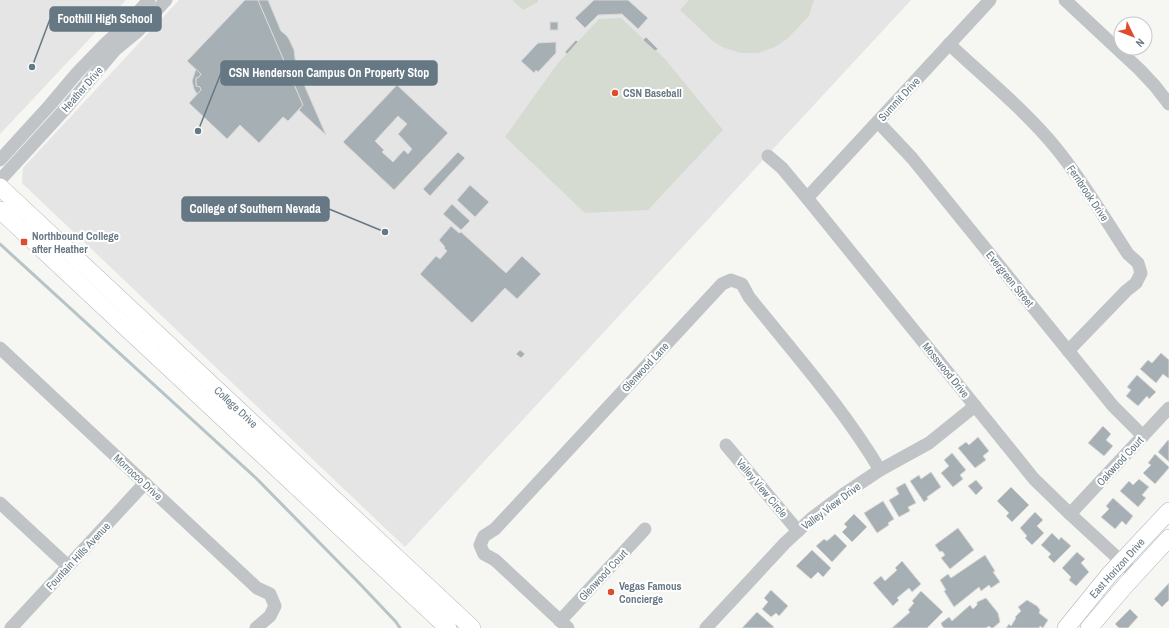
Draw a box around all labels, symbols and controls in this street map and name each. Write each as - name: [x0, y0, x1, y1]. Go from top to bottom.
- callout: Foothill High School: [50, 7, 161, 31]
- text: Foothill High School: [57, 11, 153, 27]
- north arrow: [1113, 16, 1153, 56]
- text: N: [1133, 36, 1148, 50]
- callout: CSN Henderson Campus On Property Stop: [221, 61, 437, 85]
- street label: Heather Drive: [58, 63, 106, 115]
- text: CSN Henderson Campus On Property Stop: [229, 65, 429, 81]
- street label: Summit Drive: [875, 74, 923, 124]
- place label: CSN Baseball: [623, 86, 682, 100]
- marker: CSN Baseball: [610, 88, 620, 98]
- street label: Fernbrook Drive: [1064, 162, 1112, 224]
- callout: College of Southern Nevada: [182, 197, 329, 221]
- text: College of Southern Nevada: [189, 201, 321, 217]
- place label: Northbound College after Heather: [32, 229, 119, 256]
- marker: Northbound College after Heather: [19, 237, 29, 247]
- street label: Evergreen Street: [983, 248, 1037, 310]
- street label: Glenwood Lane: [618, 339, 672, 395]
- street label: Mosswood Drive: [919, 339, 973, 401]
- street label: College Drive: [211, 383, 261, 431]
- street label: Oakwood Court: [1094, 433, 1147, 489]
- street label: Morrocco Drive: [111, 451, 165, 503]
- street label: Valley View Circle: [733, 456, 791, 520]
- street label: Valley View Drive: [799, 479, 863, 533]
- street label: Fountain Hills Avenue: [43, 519, 113, 593]
- street label: East Horizon Drive: [1086, 535, 1148, 601]
- street label: Glenwood Court: [576, 546, 631, 604]
- place label: Vegas Famous Concierge: [619, 579, 682, 606]
- marker: Vegas Famous Concierge: [606, 587, 616, 597]

